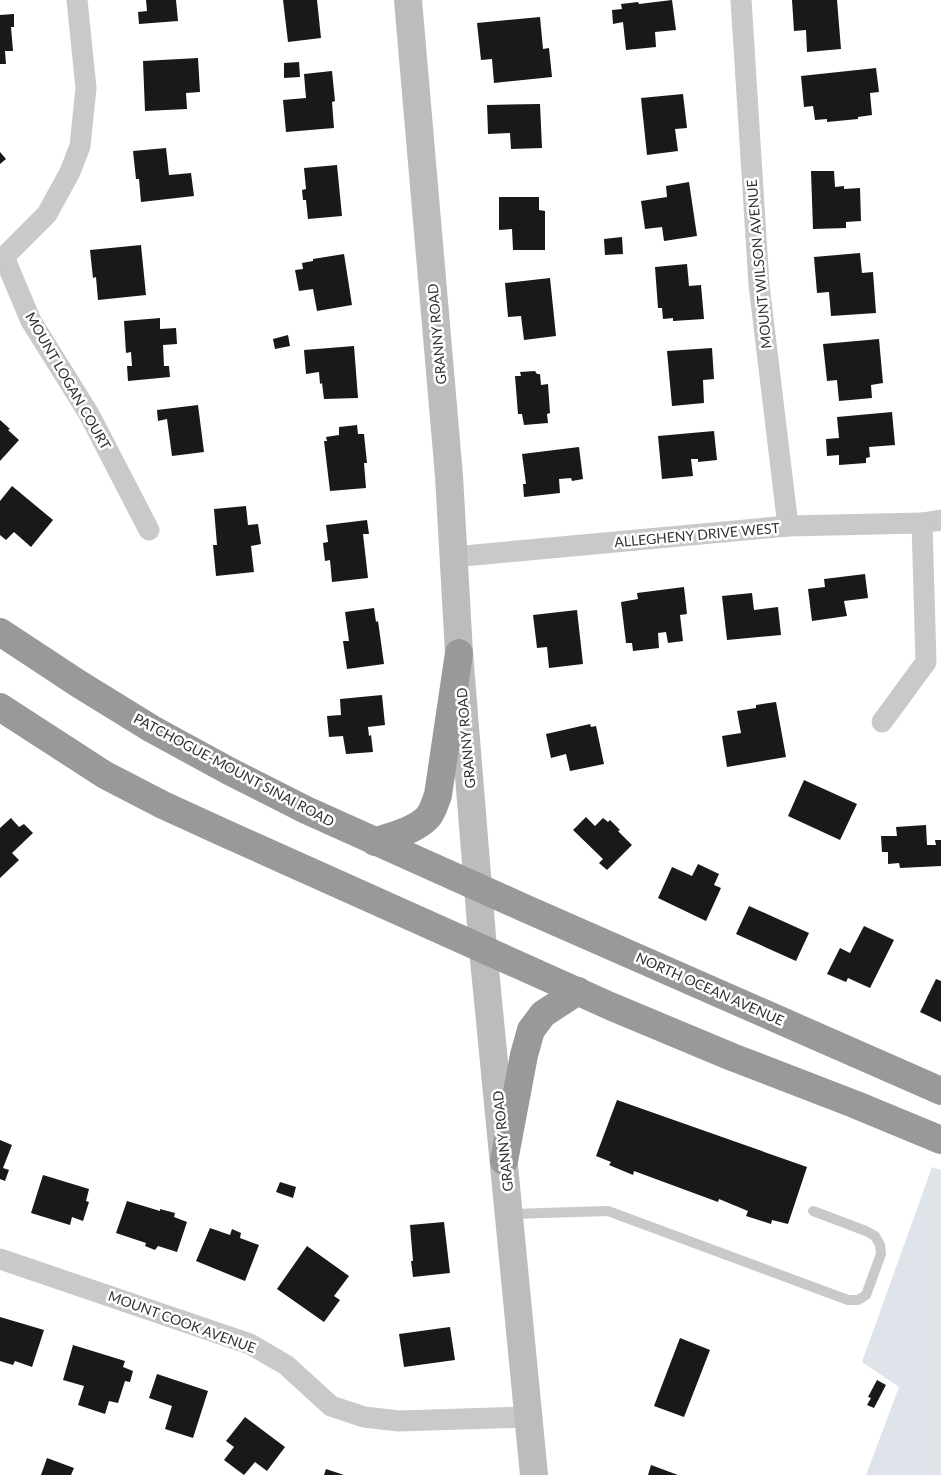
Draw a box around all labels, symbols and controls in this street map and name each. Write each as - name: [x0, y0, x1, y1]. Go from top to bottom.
- street label: MOUNT WILSON AVENUE: [743, 179, 774, 349]
- street label: GRANNY ROAD: [424, 283, 449, 385]
- street label: MOUNT LOGAN COURT: [22, 309, 115, 453]
- street label: ALLEGHENY DRIVE WEST: [614, 519, 781, 550]
- street label: GRANNY ROAD: [453, 687, 478, 789]
- street label: PATCHOGUE-MOUNT SINAI ROAD: [131, 709, 337, 830]
- street label: NORTH OCEAN AVENUE: [634, 948, 787, 1029]
- street label: GRANNY ROAD: [489, 1090, 516, 1192]
- street label: MOUNT COOK AVENUE: [106, 1287, 258, 1356]

